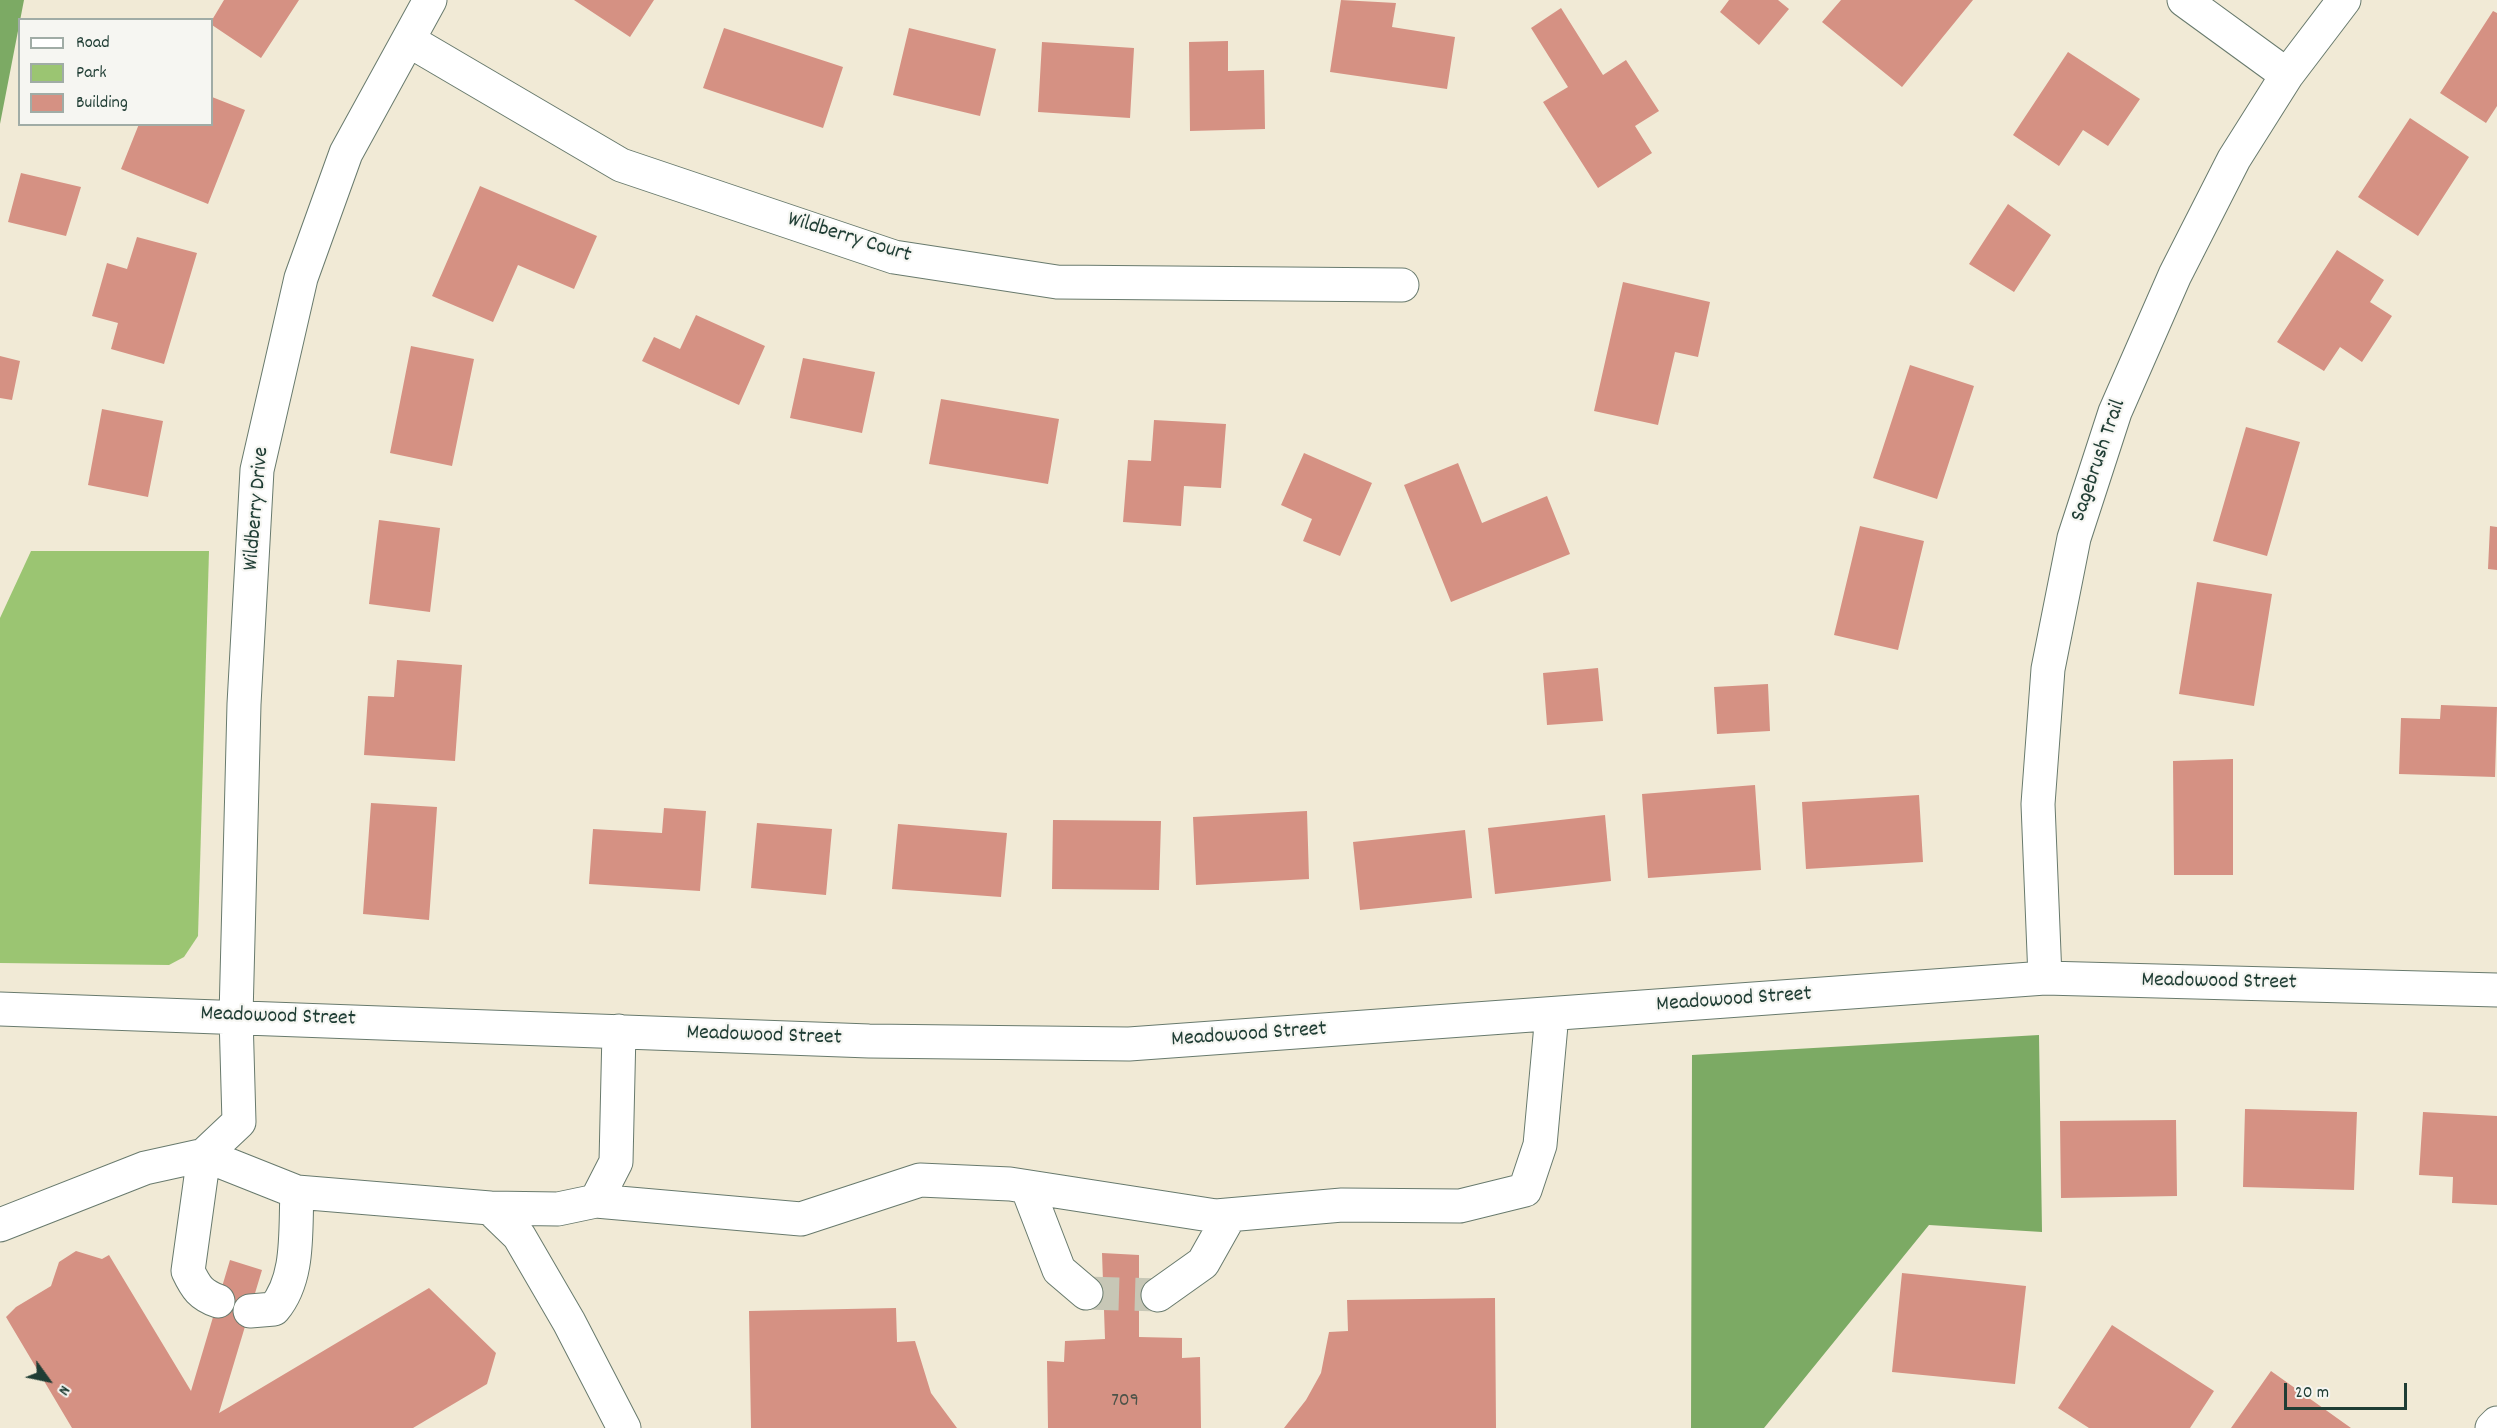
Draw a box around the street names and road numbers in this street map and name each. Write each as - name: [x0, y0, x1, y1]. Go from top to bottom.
- street label: Wildberry Court: [784, 208, 914, 270]
- street label: Sagebrush Trail: [2067, 396, 2133, 526]
- street label: Wildberry Drive: [239, 446, 277, 572]
- street label: Meadowood Street: [2141, 968, 2297, 998]
- street label: Meadowood Street: [1655, 982, 1813, 1020]
- street label: Meadowood Street: [200, 1002, 356, 1034]
- street label: Meadowood Street: [1170, 1017, 1328, 1055]
- street label: Meadowood Street: [686, 1021, 842, 1053]

